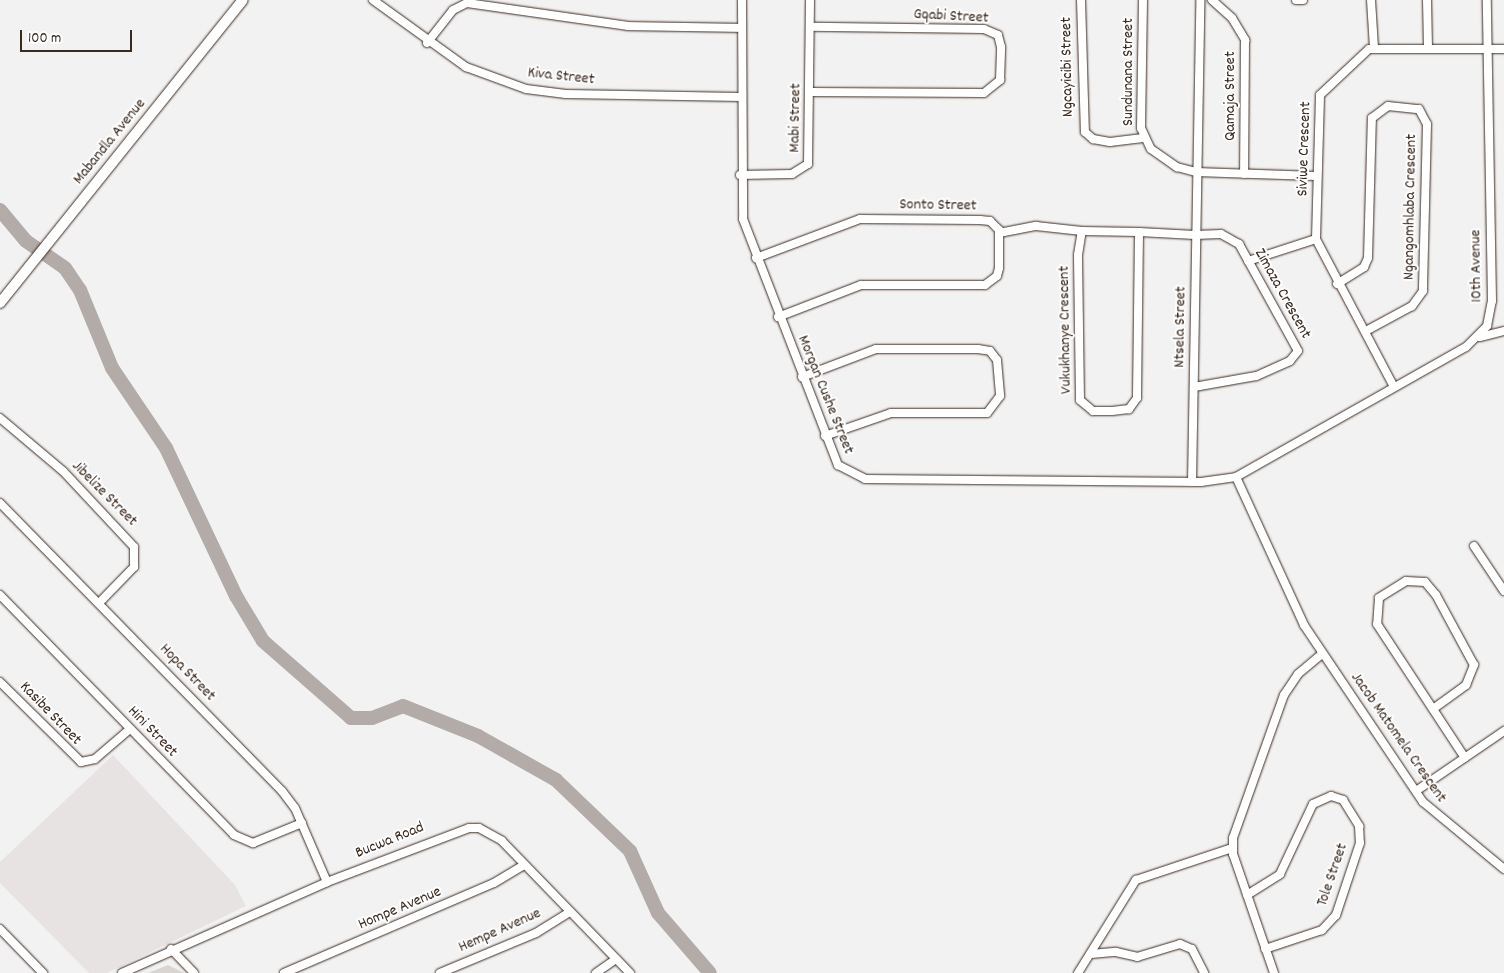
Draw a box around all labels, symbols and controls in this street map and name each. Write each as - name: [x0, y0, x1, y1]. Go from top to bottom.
- street label: Gqabi Street: [913, 5, 989, 29]
- street label: Ngcayicibi Street: [1058, 17, 1078, 117]
- street label: Sundunana Street: [1119, 18, 1139, 126]
- scale bar: [22, 20, 135, 52]
- text: 100 m: [28, 28, 61, 50]
- street label: Qamaja Street: [1221, 51, 1241, 141]
- street label: Kiva Street: [527, 64, 595, 90]
- street label: Mabi Street: [786, 83, 806, 153]
- street label: Mabandla Avenue: [70, 95, 150, 189]
- street label: Siviwe Crescent: [1294, 101, 1316, 197]
- street label: Ngangomhlaba Crescent: [1400, 134, 1422, 280]
- street label: Sonto Street: [899, 196, 977, 216]
- street label: 10th Avenue: [1467, 229, 1487, 303]
- street label: Zimaza Crescent: [1249, 246, 1315, 342]
- street label: Vukukhanye Crescent: [1055, 266, 1077, 394]
- street label: Ntsela Street: [1171, 286, 1191, 368]
- street label: Morgan Cushe Street: [792, 333, 858, 457]
- street label: Jibelize Street: [67, 457, 141, 531]
- street label: Hopa Street: [155, 640, 219, 706]
- street label: Jacob Matomela Crescent: [1346, 669, 1450, 807]
- street label: Kasibe Street: [15, 678, 85, 750]
- street label: Hini Street: [123, 702, 181, 762]
- street label: Bucwa Road: [353, 819, 427, 863]
- street label: Tole Street: [1313, 841, 1353, 909]
- street label: Hompe Avenue: [356, 883, 444, 935]
- street label: Hempe Avenue: [456, 904, 544, 958]

